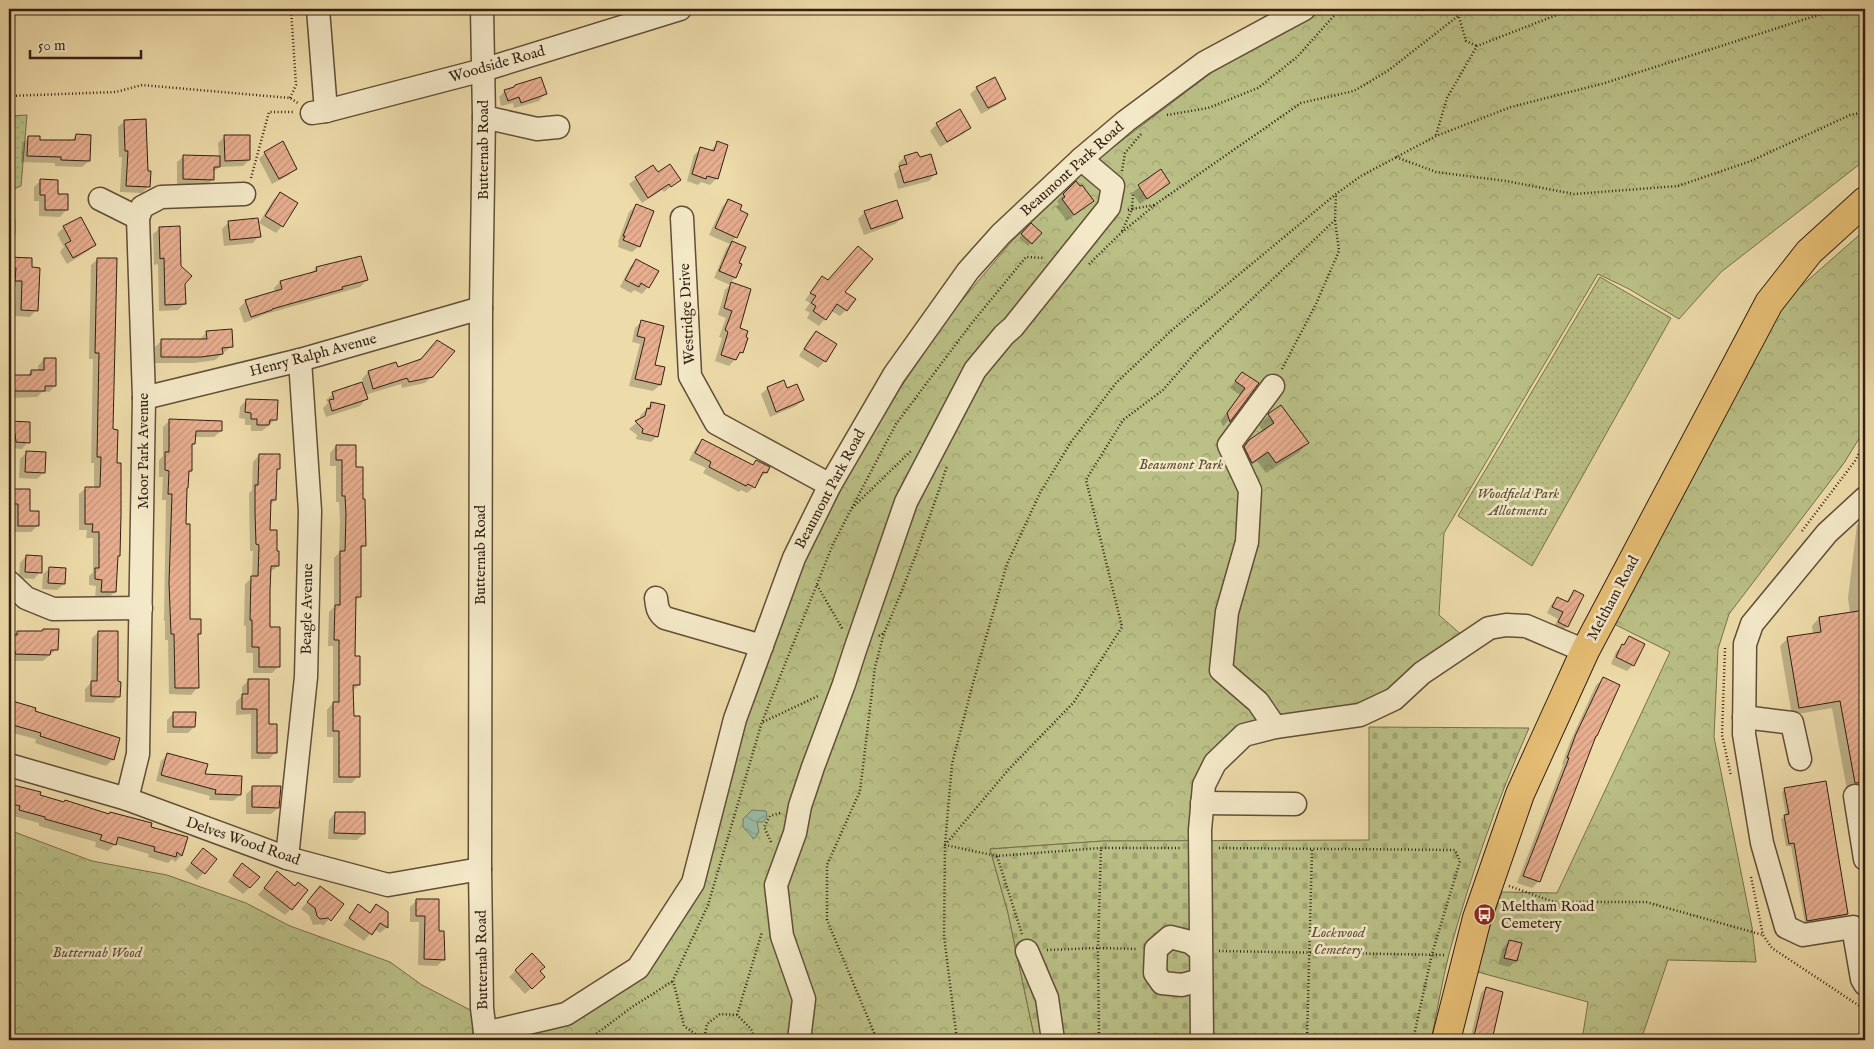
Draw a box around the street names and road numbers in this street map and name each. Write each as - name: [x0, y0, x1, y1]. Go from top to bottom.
- street label: Woodside Road: [447, 41, 548, 87]
- street label: Butternab Road: [474, 99, 493, 200]
- street label: Beaumont Park Road: [1016, 117, 1128, 220]
- street label: Westridge Drive: [675, 263, 699, 365]
- street label: Henry Ralph Avenue: [247, 329, 379, 381]
- street label: Moor Park Avenue: [134, 393, 153, 509]
- street label: Beaumont Park Road: [790, 425, 870, 552]
- street label: Butternab Road: [471, 504, 490, 605]
- street label: Meltham Road: [1583, 551, 1644, 644]
- street label: Beagle Avenue: [297, 563, 317, 655]
- street label: Delves Wood Road: [183, 813, 304, 870]
- street label: Butternab Road: [472, 909, 492, 1010]

